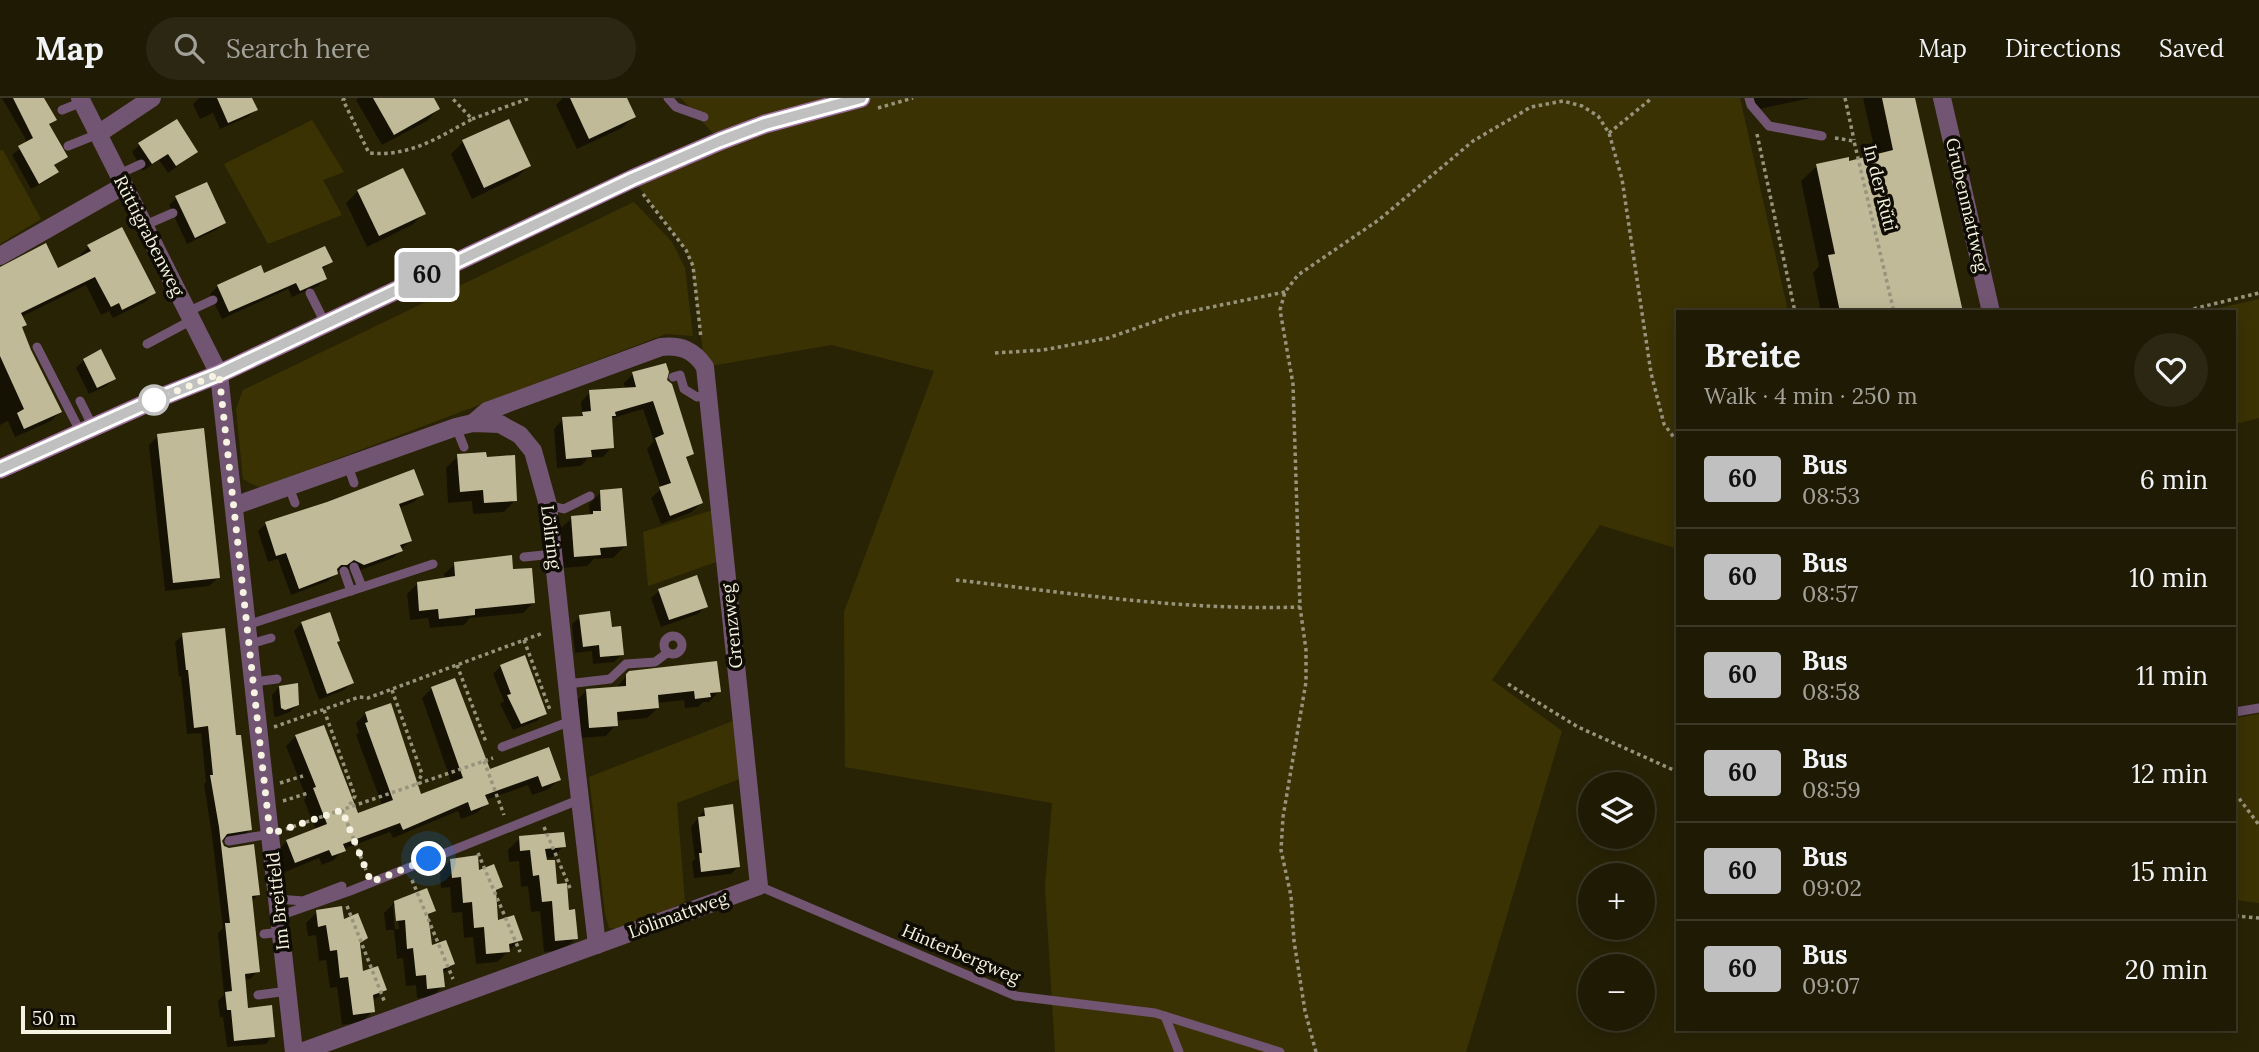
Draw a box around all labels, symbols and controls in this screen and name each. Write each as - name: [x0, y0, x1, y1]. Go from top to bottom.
- search box: [146, 17, 636, 80]
- text: Map: [35, 27, 104, 69]
- icon: search: [170, 29, 208, 67]
- text: Search here: [226, 32, 370, 65]
- text: Map: [1918, 33, 1967, 64]
- text: Directions: [2005, 33, 2121, 64]
- text: Saved: [2159, 33, 2224, 64]
- street label: Grubenmattweg: [1941, 136, 1994, 275]
- street label: In der Rüti: [1859, 142, 1902, 234]
- street label: Rüttigrabenweg: [109, 171, 190, 301]
- line badge: 60: [396, 252, 458, 298]
- text: 60: [412, 259, 442, 290]
- button: heart: [2134, 333, 2208, 407]
- text: Breite: [1704, 334, 1801, 376]
- text: Walk · 4 min · 250 m: [1704, 381, 1917, 410]
- unlabelled marker: [139, 385, 169, 415]
- text: Bus: [1802, 448, 1848, 481]
- text: 60: [1728, 463, 1757, 494]
- text: 6 min: [2140, 463, 2208, 496]
- text: 08:53: [1802, 481, 1860, 510]
- street label: Löliring: [536, 503, 567, 571]
- text: Bus: [1802, 546, 1848, 579]
- text: 60: [1728, 561, 1757, 592]
- text: 10 min: [2129, 561, 2208, 594]
- text: 08:57: [1802, 579, 1858, 608]
- street label: Grenzweg: [716, 581, 747, 670]
- text: Bus: [1802, 644, 1848, 677]
- text: 60: [1728, 659, 1757, 690]
- text: 11 min: [2136, 659, 2208, 692]
- text: 08:58: [1802, 677, 1860, 706]
- text: Bus: [1802, 742, 1848, 775]
- text: 60: [1728, 757, 1757, 788]
- text: 12 min: [2131, 757, 2208, 790]
- map controls: [1578, 772, 1655, 1031]
- button: layers: [1578, 772, 1655, 849]
- text: 08:59: [1802, 775, 1861, 804]
- text: Bus: [1802, 840, 1848, 873]
- your location: [411, 841, 446, 876]
- street label: Im Breitfeld: [261, 850, 294, 951]
- text: 60: [1728, 855, 1757, 886]
- text: 15 min: [2131, 855, 2208, 888]
- button: +: [1578, 863, 1655, 940]
- text: 09:02: [1802, 873, 1862, 902]
- street label: Lölimattweg: [625, 886, 732, 943]
- street label: Hinterbergweg: [899, 918, 1025, 989]
- text: Bus: [1802, 938, 1848, 971]
- text: 60: [1728, 953, 1757, 984]
- text: 20 min: [2125, 953, 2208, 986]
- button: −: [1578, 954, 1655, 1031]
- text: 09:07: [1802, 971, 1860, 1000]
- scale bar: [21, 1003, 172, 1035]
- text: 50 m: [32, 1006, 76, 1030]

